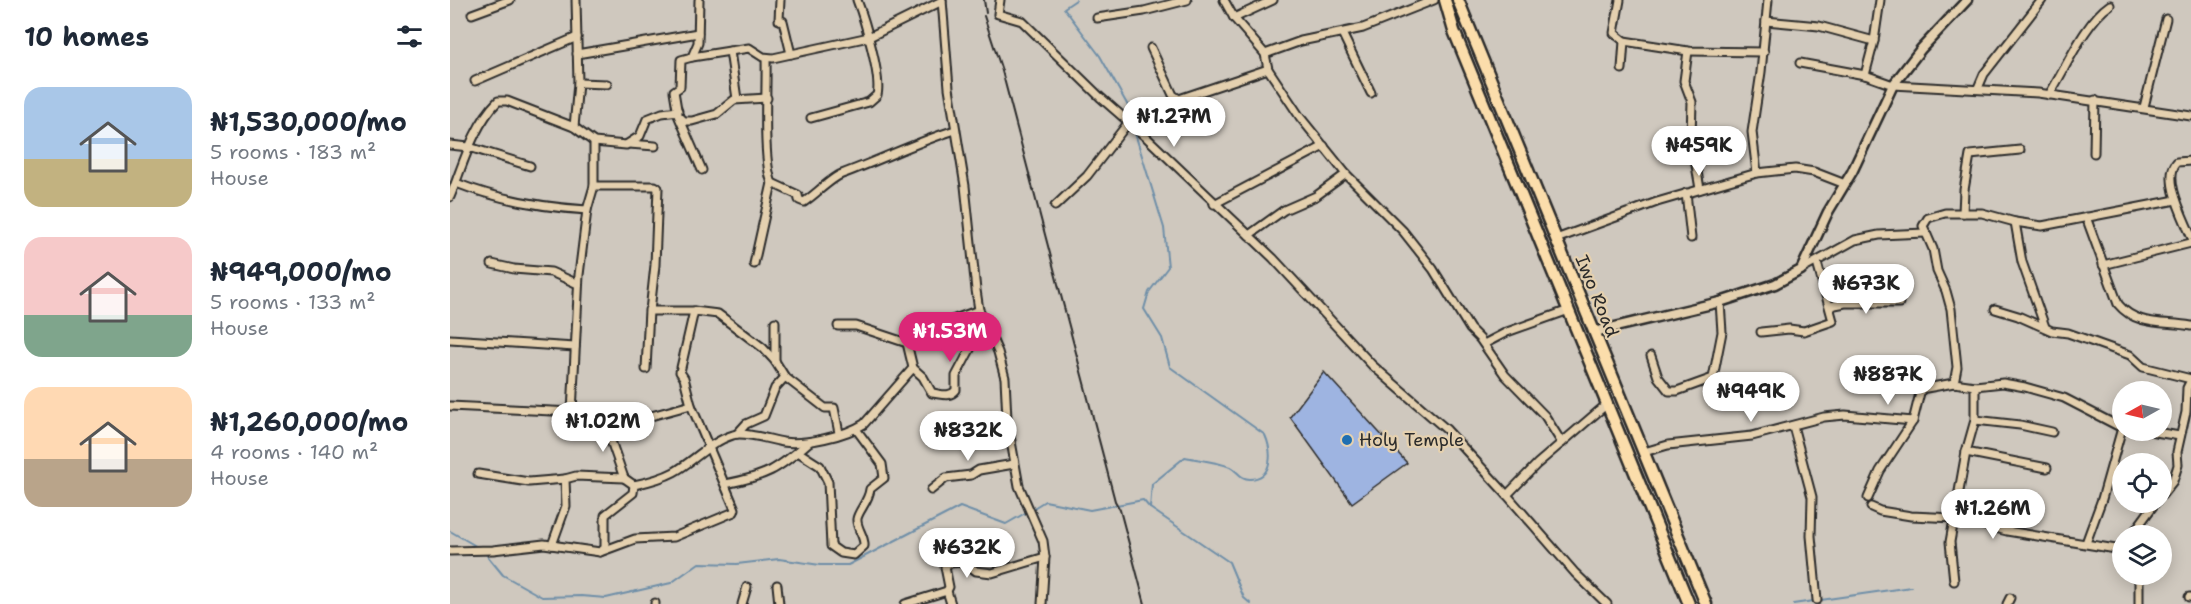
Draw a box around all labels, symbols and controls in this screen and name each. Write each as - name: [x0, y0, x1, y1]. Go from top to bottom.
- text: 10 homes: [24, 19, 149, 54]
- icon: filters: [393, 20, 426, 53]
- pin: ₦1.27M: [1125, 97, 1223, 148]
- text: ₦1.27M: [1136, 103, 1212, 129]
- text: ₦1,530,000/mo: [210, 104, 407, 139]
- icon: home: [72, 111, 144, 183]
- pin: ₦459K: [1657, 126, 1741, 177]
- text: ₦459K: [1665, 132, 1733, 158]
- text: 5 rooms · 183 m²: [210, 139, 376, 165]
- text: House: [210, 165, 269, 191]
- street label: Iwo Road: [1570, 251, 1624, 341]
- text: ₦949,000/mo: [210, 254, 392, 289]
- icon: home: [72, 261, 144, 333]
- pin: ₦673K: [1824, 264, 1908, 315]
- text: ₦673K: [1832, 270, 1900, 296]
- text: 5 rooms · 133 m²: [210, 289, 375, 315]
- pin: ₦1.53M: [901, 312, 999, 363]
- text: House: [210, 315, 269, 341]
- text: ₦1.53M: [913, 318, 987, 344]
- pin: ₦887K: [1846, 355, 1930, 406]
- text: ₦887K: [1853, 361, 1923, 387]
- pin: ₦949K: [1709, 372, 1793, 423]
- text: ₦949K: [1717, 378, 1785, 404]
- north arrow: [2112, 381, 2172, 441]
- map controls: [2112, 381, 2172, 585]
- pin: ₦1.02M: [554, 402, 652, 453]
- text: ₦1,260,000/mo: [210, 404, 408, 439]
- text: ₦1.02M: [565, 408, 641, 434]
- icon: home: [72, 411, 144, 483]
- pin: ₦832K: [926, 411, 1010, 462]
- text: ₦832K: [934, 417, 1002, 443]
- place label: Holy Temple: [1359, 428, 1464, 452]
- marker: Holy Temple: [1340, 433, 1354, 447]
- text: 4 rooms · 140 m²: [210, 439, 378, 465]
- button: locate: [2112, 453, 2172, 513]
- text: House: [210, 465, 269, 491]
- pin: ₦1.26M: [1944, 489, 2042, 540]
- text: ₦1.26M: [1955, 495, 2031, 521]
- button: layers: [2112, 525, 2172, 585]
- pin: ₦632K: [925, 528, 1009, 579]
- text: ₦632K: [933, 534, 1001, 560]

